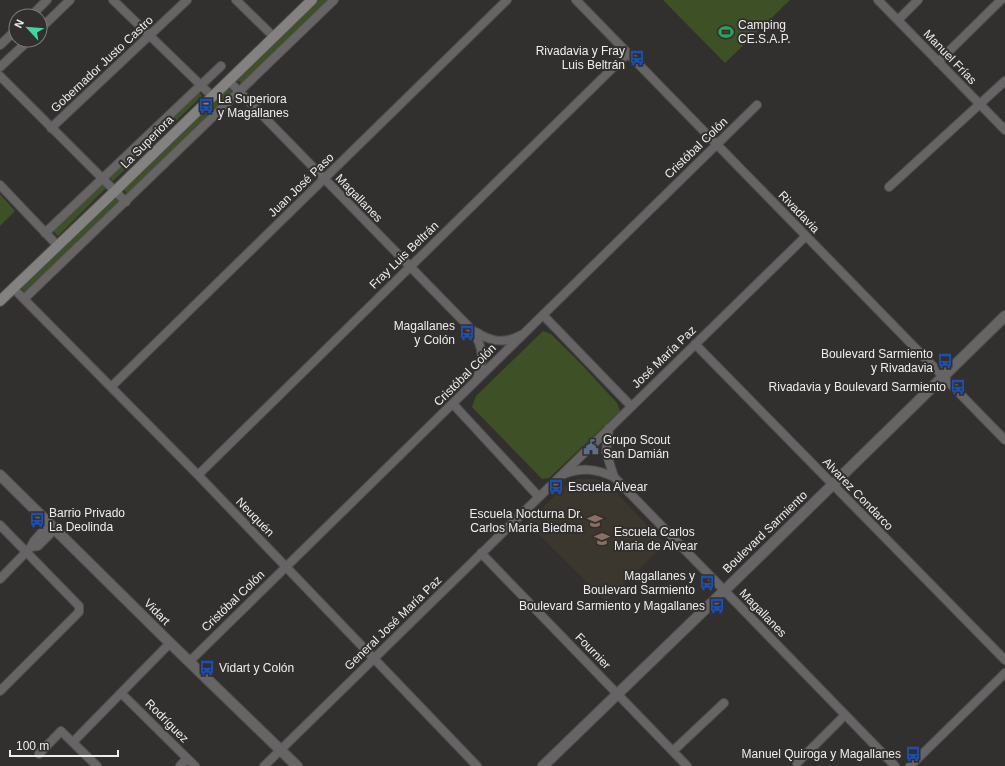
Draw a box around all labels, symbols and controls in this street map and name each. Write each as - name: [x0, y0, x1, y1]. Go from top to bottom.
- north arrow: [8, 8, 48, 48]
- street label: Gobernador Justo Castro: [48, 13, 156, 115]
- text: N: [12, 17, 26, 30]
- place label: Camping CE.S.A.P.: [738, 18, 790, 46]
- sports icon: Camping CE.S.A.P.: [717, 23, 735, 41]
- street label: Manuel Frías: [921, 27, 979, 87]
- place label: Rivadavia y Fray Luis Beltrán: [536, 44, 625, 72]
- bus stop icon: Rivadavia y Fray Luis Beltrán: [628, 49, 646, 67]
- place label: La Superiora y Magallanes: [218, 92, 289, 120]
- bus stop icon: La Superiora y Magallanes: [197, 97, 215, 115]
- street label: La Superiora: [118, 113, 176, 171]
- street label: Cristóbal Colón: [662, 114, 730, 182]
- street label: Juan José Paso: [265, 150, 337, 220]
- street label: Magallanes: [333, 171, 385, 225]
- street label: Rivadavia: [776, 188, 823, 236]
- street label: Fray Luis Beltrán: [367, 218, 441, 292]
- place label: Magallanes y Colón: [394, 319, 455, 347]
- street label: José María Paz: [629, 323, 699, 391]
- bus stop icon: Magallanes y Colón: [458, 324, 476, 342]
- street label: Cristóbal Colón: [431, 341, 499, 409]
- place label: Boulevard Sarmiento y Rivadavia: [821, 347, 933, 375]
- bus stop icon: Boulevard Sarmiento y Rivadavia: [936, 352, 954, 370]
- bus stop icon: Rivadavia y Boulevard Sarmiento: [949, 378, 967, 396]
- place label: Rivadavia y Boulevard Sarmiento: [769, 380, 946, 394]
- place label: Grupo Scout San Damián: [603, 433, 671, 461]
- public building icon: Grupo Scout San Damián: [582, 438, 600, 456]
- street label: Alvarez Condarco: [820, 455, 896, 533]
- bus stop icon: Escuela Alvear: [547, 478, 565, 496]
- place label: Escuela Alvear: [568, 480, 647, 494]
- street label: Boulevard Sarmiento: [720, 488, 810, 576]
- street label: Neuquén: [233, 495, 277, 539]
- place label: Barrio Privado La Deolinda: [49, 506, 125, 534]
- place label: Escuela Nocturna Dr. Carlos María Biedma: [470, 507, 583, 535]
- bus stop icon: Barrio Privado La Deolinda: [28, 511, 46, 529]
- school or university icon: Escuela Nocturna Dr. Carlos María Biedma: [586, 512, 604, 530]
- place label: Escuela Carlos Maria de Alvear: [614, 525, 697, 553]
- school or university icon: Escuela Carlos Maria de Alvear: [593, 530, 611, 548]
- street label: Cristóbal Colón: [199, 567, 267, 635]
- place label: Magallanes y Boulevard Sarmiento: [583, 569, 695, 597]
- street label: General José María Paz: [342, 573, 444, 673]
- bus stop icon: Magallanes y Boulevard Sarmiento: [698, 574, 716, 592]
- street label: Magallanes: [737, 586, 789, 640]
- street label: Vidart: [141, 596, 173, 628]
- bus stop icon: Boulevard Sarmiento y Magallanes: [708, 597, 726, 615]
- place label: Boulevard Sarmiento y Magallanes: [519, 599, 705, 613]
- street label: Fournier: [572, 630, 614, 672]
- bus stop icon: Vidart y Colón: [198, 659, 216, 677]
- place label: Vidart y Colón: [219, 661, 294, 675]
- street label: Rodríguez: [142, 696, 192, 746]
- scale bar: [10, 732, 118, 758]
- text: 100 m: [16, 739, 49, 753]
- bus stop icon: Manuel Quiroga y Magallanes: [904, 745, 922, 763]
- place label: Manuel Quiroga y Magallanes: [742, 747, 901, 761]

